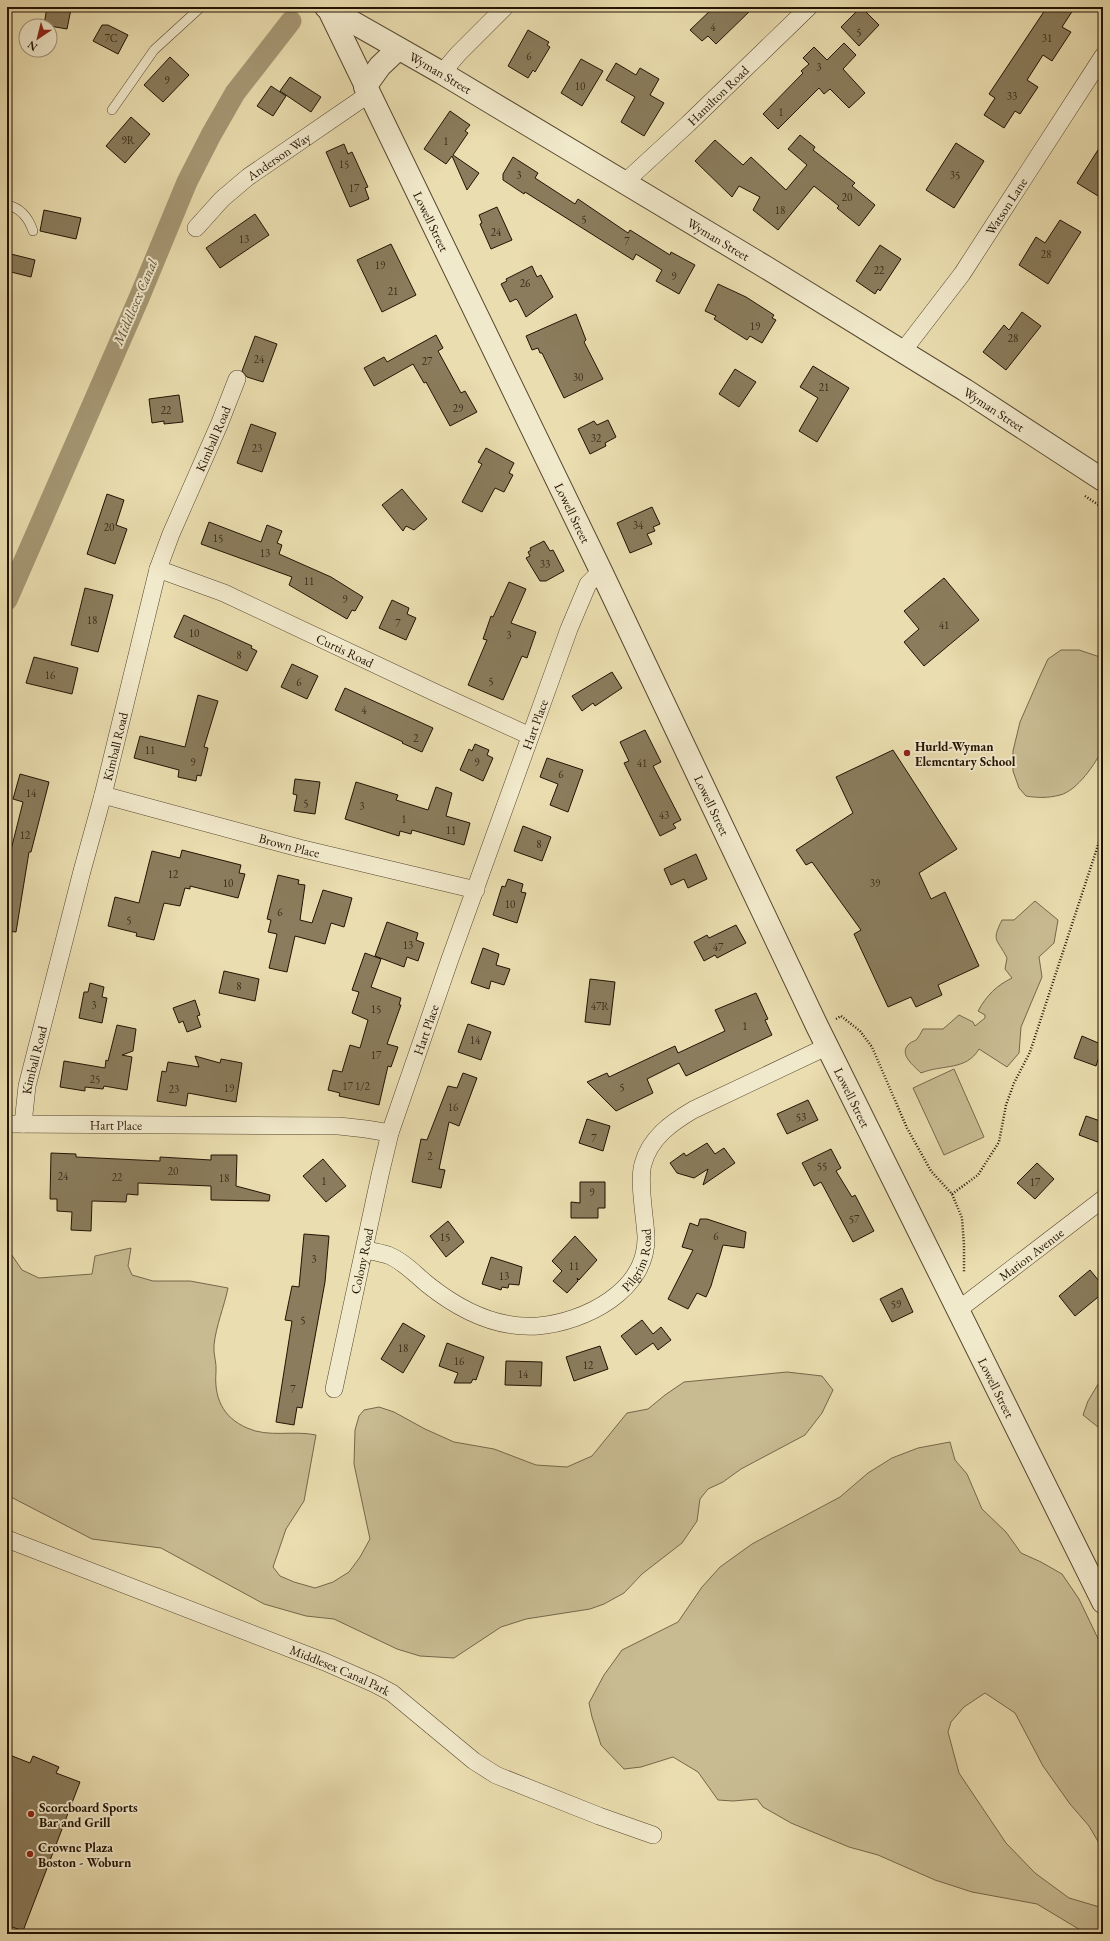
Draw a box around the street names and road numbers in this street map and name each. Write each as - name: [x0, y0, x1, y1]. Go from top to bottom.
- street label: Wyman Street: [406, 48, 475, 98]
- street label: Hamilton Road: [684, 62, 753, 129]
- street label: Anderson Way: [243, 129, 314, 185]
- street label: Watson Lane: [982, 174, 1031, 238]
- street label: Lowell Street: [409, 189, 453, 254]
- street label: Wyman Street: [684, 214, 753, 265]
- street label: Wyman Street: [960, 383, 1028, 436]
- street label: Kimball Road: [192, 403, 235, 474]
- street label: Lowell Street: [550, 480, 594, 546]
- street label: Curtis Road: [313, 630, 377, 672]
- street label: Hart Place: [518, 697, 552, 752]
- street label: Kimball Road: [99, 710, 132, 782]
- street label: Lowell Street: [690, 772, 733, 838]
- street label: Brown Place: [257, 830, 321, 862]
- street label: Hart Place: [410, 1002, 443, 1057]
- street label: Kimball Road: [18, 1024, 51, 1095]
- street label: Lowell Street: [830, 1065, 874, 1130]
- street label: Hart Place: [90, 1116, 142, 1134]
- street label: Marion Avenue: [995, 1224, 1067, 1285]
- street label: Colony Road: [347, 1226, 377, 1296]
- street label: Pilgrim Road: [618, 1228, 655, 1295]
- street label: Lowell Street: [974, 1355, 1018, 1421]
- street label: Middlesex Canal Park: [287, 1641, 394, 1700]

